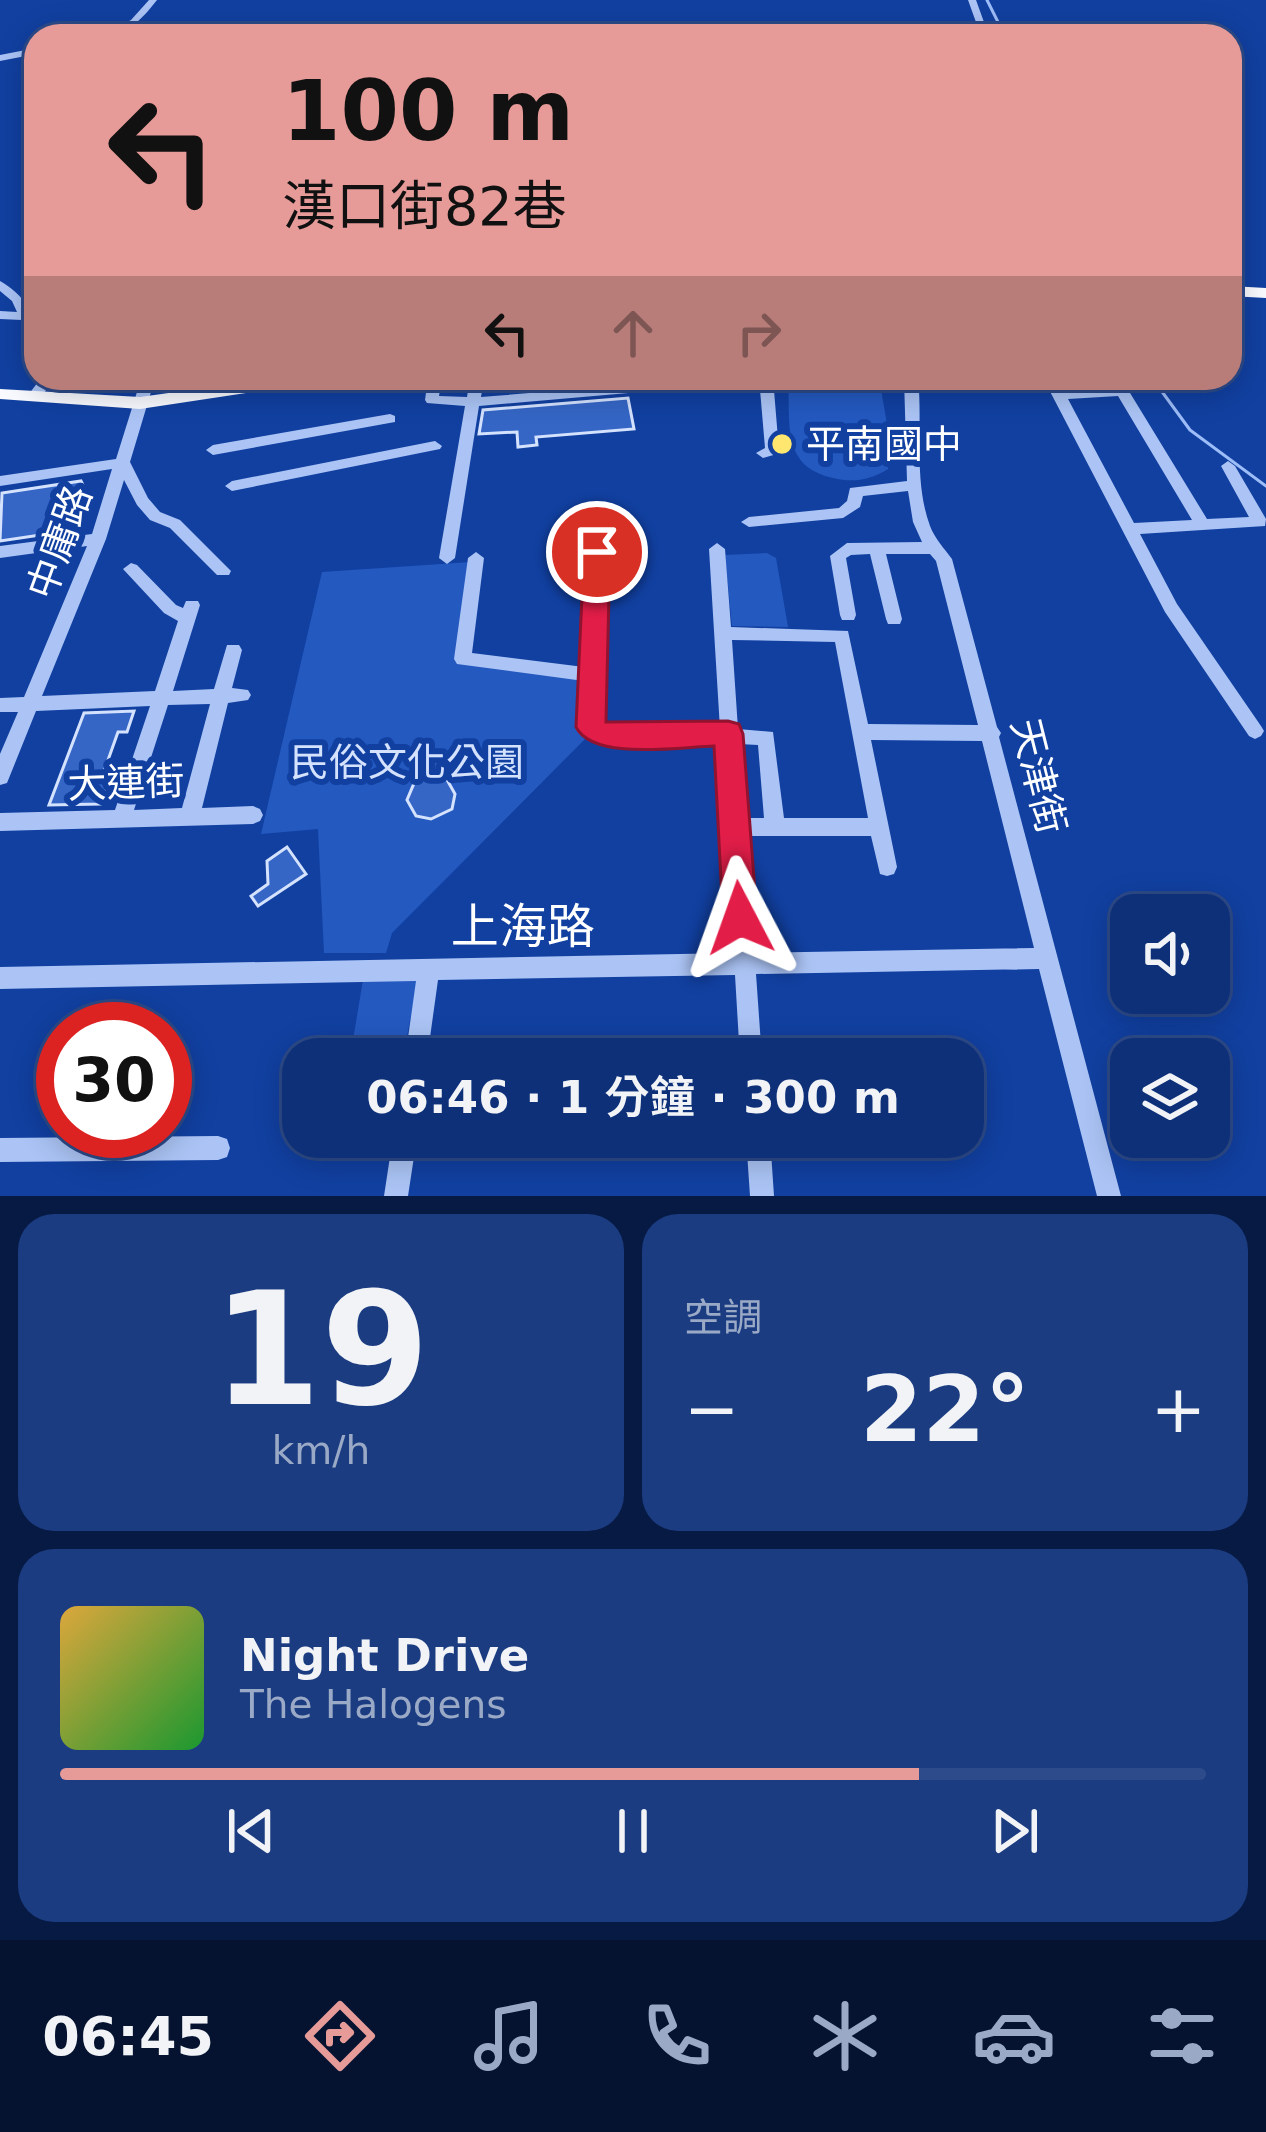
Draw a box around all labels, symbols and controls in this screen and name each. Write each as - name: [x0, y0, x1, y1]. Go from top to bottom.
- text: 100 m: [282, 62, 574, 160]
- icon: left: [84, 72, 240, 228]
- text: 漢口街82巷: [282, 175, 567, 238]
- icon: left: [474, 300, 540, 366]
- icon: ahead: [600, 300, 666, 366]
- icon: right: [726, 300, 792, 366]
- place label: 平南國中: [806, 422, 962, 467]
- marker: 平南國中: [769, 431, 795, 457]
- street label: 中庸路: [18, 479, 101, 605]
- pin: [546, 501, 648, 603]
- icon: arrive: [564, 519, 630, 585]
- street label: 天津街: [1003, 714, 1075, 838]
- park label: 民俗文化公園: [290, 740, 524, 785]
- street label: 大連街: [67, 758, 185, 807]
- position arrow: [677, 855, 803, 981]
- map controls: [1110, 894, 1230, 1158]
- button: sound: [1110, 894, 1230, 1014]
- street label: 上海路: [451, 898, 595, 954]
- speed limit sign: 30: [36, 1002, 192, 1158]
- button: layers: [1110, 1038, 1230, 1158]
- text: 06:46 · 1 分鐘 · 300 m: [366, 1071, 900, 1124]
- text: 19: [212, 1259, 430, 1441]
- text: 空調: [684, 1295, 762, 1340]
- text: 22°: [860, 1357, 1030, 1462]
- text: −: [684, 1371, 739, 1448]
- text: +: [1151, 1371, 1206, 1448]
- text: km/h: [272, 1428, 370, 1473]
- text: Night Drive: [240, 1629, 529, 1682]
- text: The Halogens: [240, 1682, 507, 1727]
- icon: previous: [218, 1798, 284, 1864]
- icon: pause: [600, 1798, 666, 1864]
- icon: next: [982, 1798, 1048, 1864]
- icon: directions: [298, 1994, 382, 2078]
- icon: music: [467, 1994, 551, 2078]
- icon: phone: [635, 1994, 719, 2078]
- icon: climate: [803, 1994, 887, 2078]
- icon: car: [972, 1994, 1056, 2078]
- icon: filters: [1140, 1994, 1224, 2078]
- text: 06:45: [42, 2005, 214, 2068]

